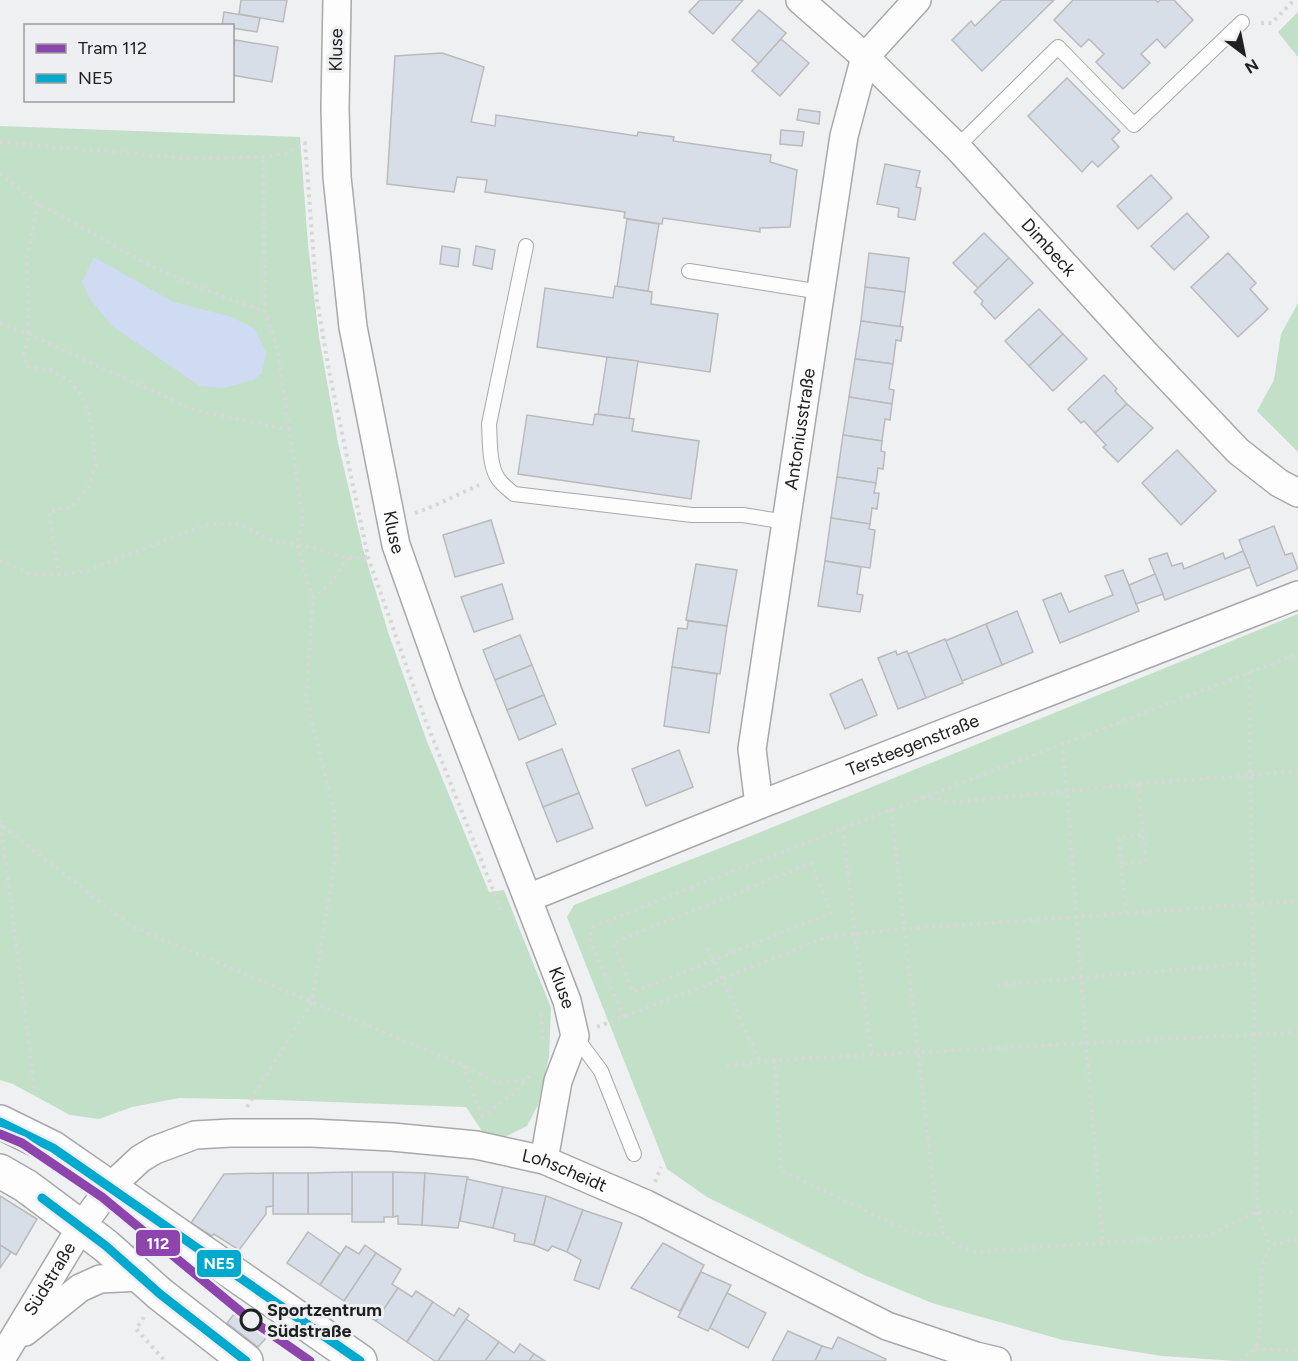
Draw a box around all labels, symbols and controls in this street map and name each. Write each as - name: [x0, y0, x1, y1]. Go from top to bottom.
- legend: [24, 24, 234, 102]
- north arrow: [1214, 24, 1274, 84]
- street label: Kluse: [325, 28, 347, 72]
- text: Tram 112: [78, 37, 147, 59]
- text: N: [1241, 55, 1262, 78]
- text: NE5: [78, 67, 113, 89]
- street label: Dimbeck: [1017, 214, 1081, 281]
- street label: Antoniusstraße: [780, 367, 820, 491]
- street label: Kluse: [378, 509, 409, 557]
- street label: Tersteegenstraße: [843, 709, 982, 781]
- street label: Kluse: [544, 964, 579, 1011]
- street label: Lohscheidt: [520, 1144, 610, 1197]
- line badge: 112: [135, 1229, 181, 1257]
- text: 112: [147, 1234, 169, 1253]
- street label: Südstraße: [19, 1238, 80, 1320]
- line badge: NE5: [196, 1249, 242, 1278]
- text: NE5: [203, 1254, 235, 1273]
- place label: Sportzentrum Südstraße: [267, 1299, 382, 1342]
- marker: Sportzentrum Südstraße: [240, 1309, 262, 1331]

